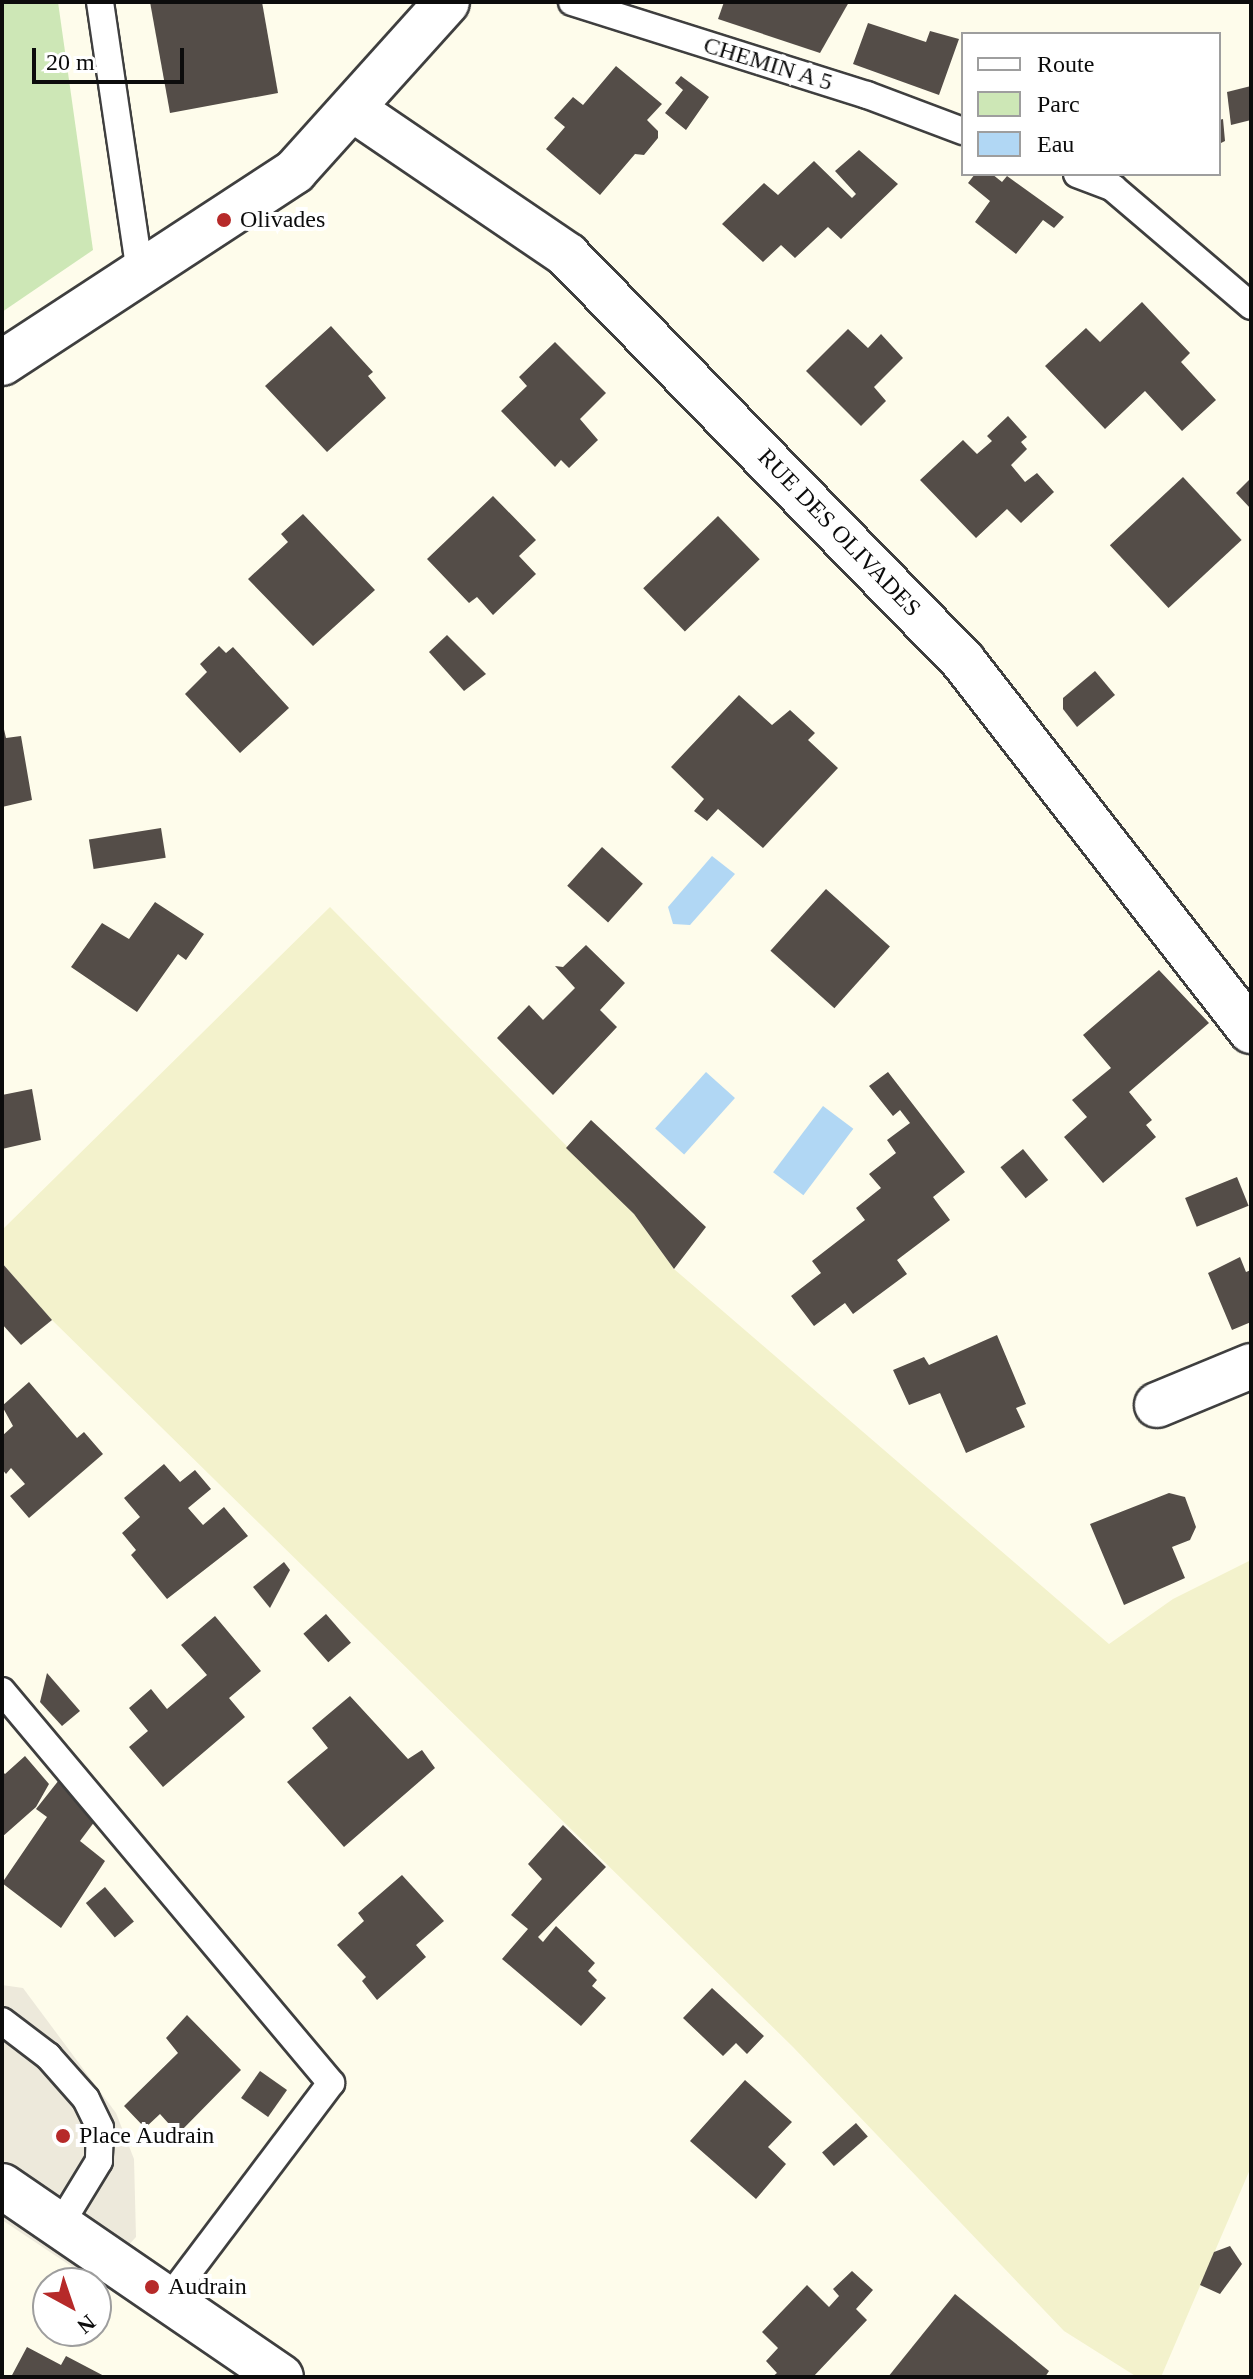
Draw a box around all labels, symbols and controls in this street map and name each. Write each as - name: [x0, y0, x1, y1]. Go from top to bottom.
- street label: CHEMIN A 5: [699, 30, 837, 98]
- scale bar: [36, 32, 188, 82]
- legend: [961, 32, 1221, 176]
- text: 20 m: [46, 49, 95, 75]
- text: Route: [1037, 51, 1094, 77]
- text: Parc: [1037, 91, 1080, 117]
- text: Eau: [1037, 131, 1074, 157]
- place label: Olivades: [240, 206, 325, 234]
- marker: Olivades: [215, 211, 233, 229]
- street label: RUE DES OLIVADES: [751, 443, 927, 623]
- place label: Place Audrain: [79, 2122, 216, 2150]
- marker: Place Audrain: [54, 2127, 72, 2145]
- north arrow: [32, 2267, 112, 2347]
- place label: Audrain: [168, 2273, 247, 2301]
- marker: Audrain: [143, 2278, 161, 2296]
- text: N: [72, 2310, 101, 2339]

